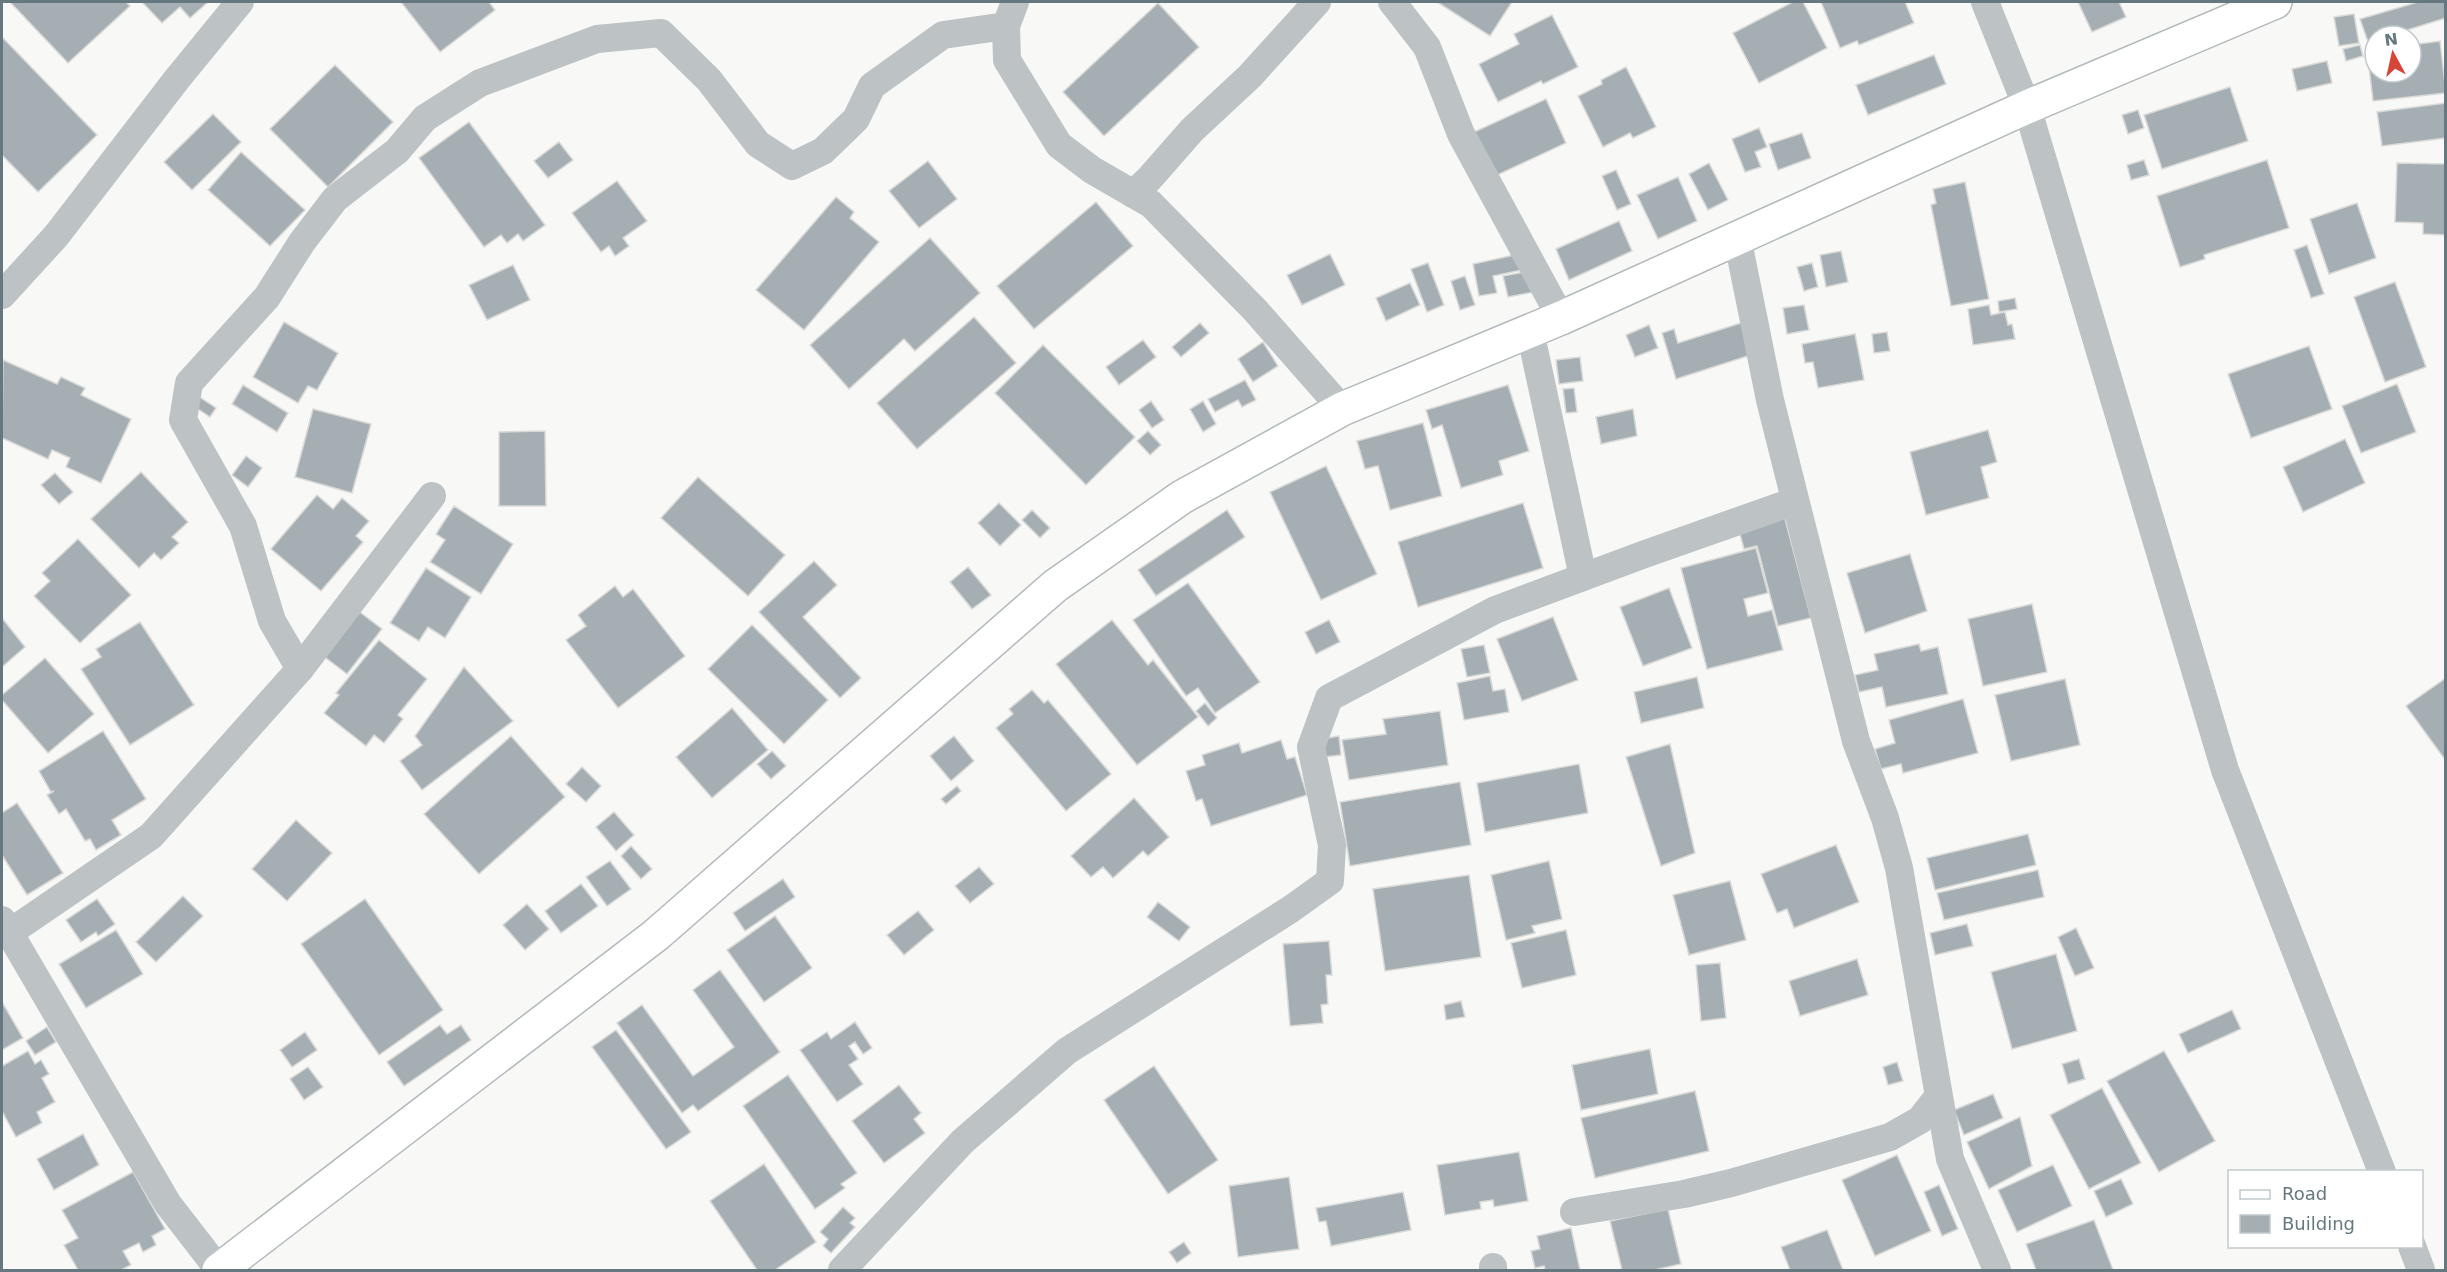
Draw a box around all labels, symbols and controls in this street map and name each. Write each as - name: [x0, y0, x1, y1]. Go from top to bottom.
- north arrow: [2363, 24, 2423, 84]
- text: N: [2383, 29, 2399, 50]
- legend: [2228, 1170, 2423, 1248]
- text: Road: [2282, 1183, 2327, 1204]
- text: Building: [2282, 1213, 2355, 1234]

